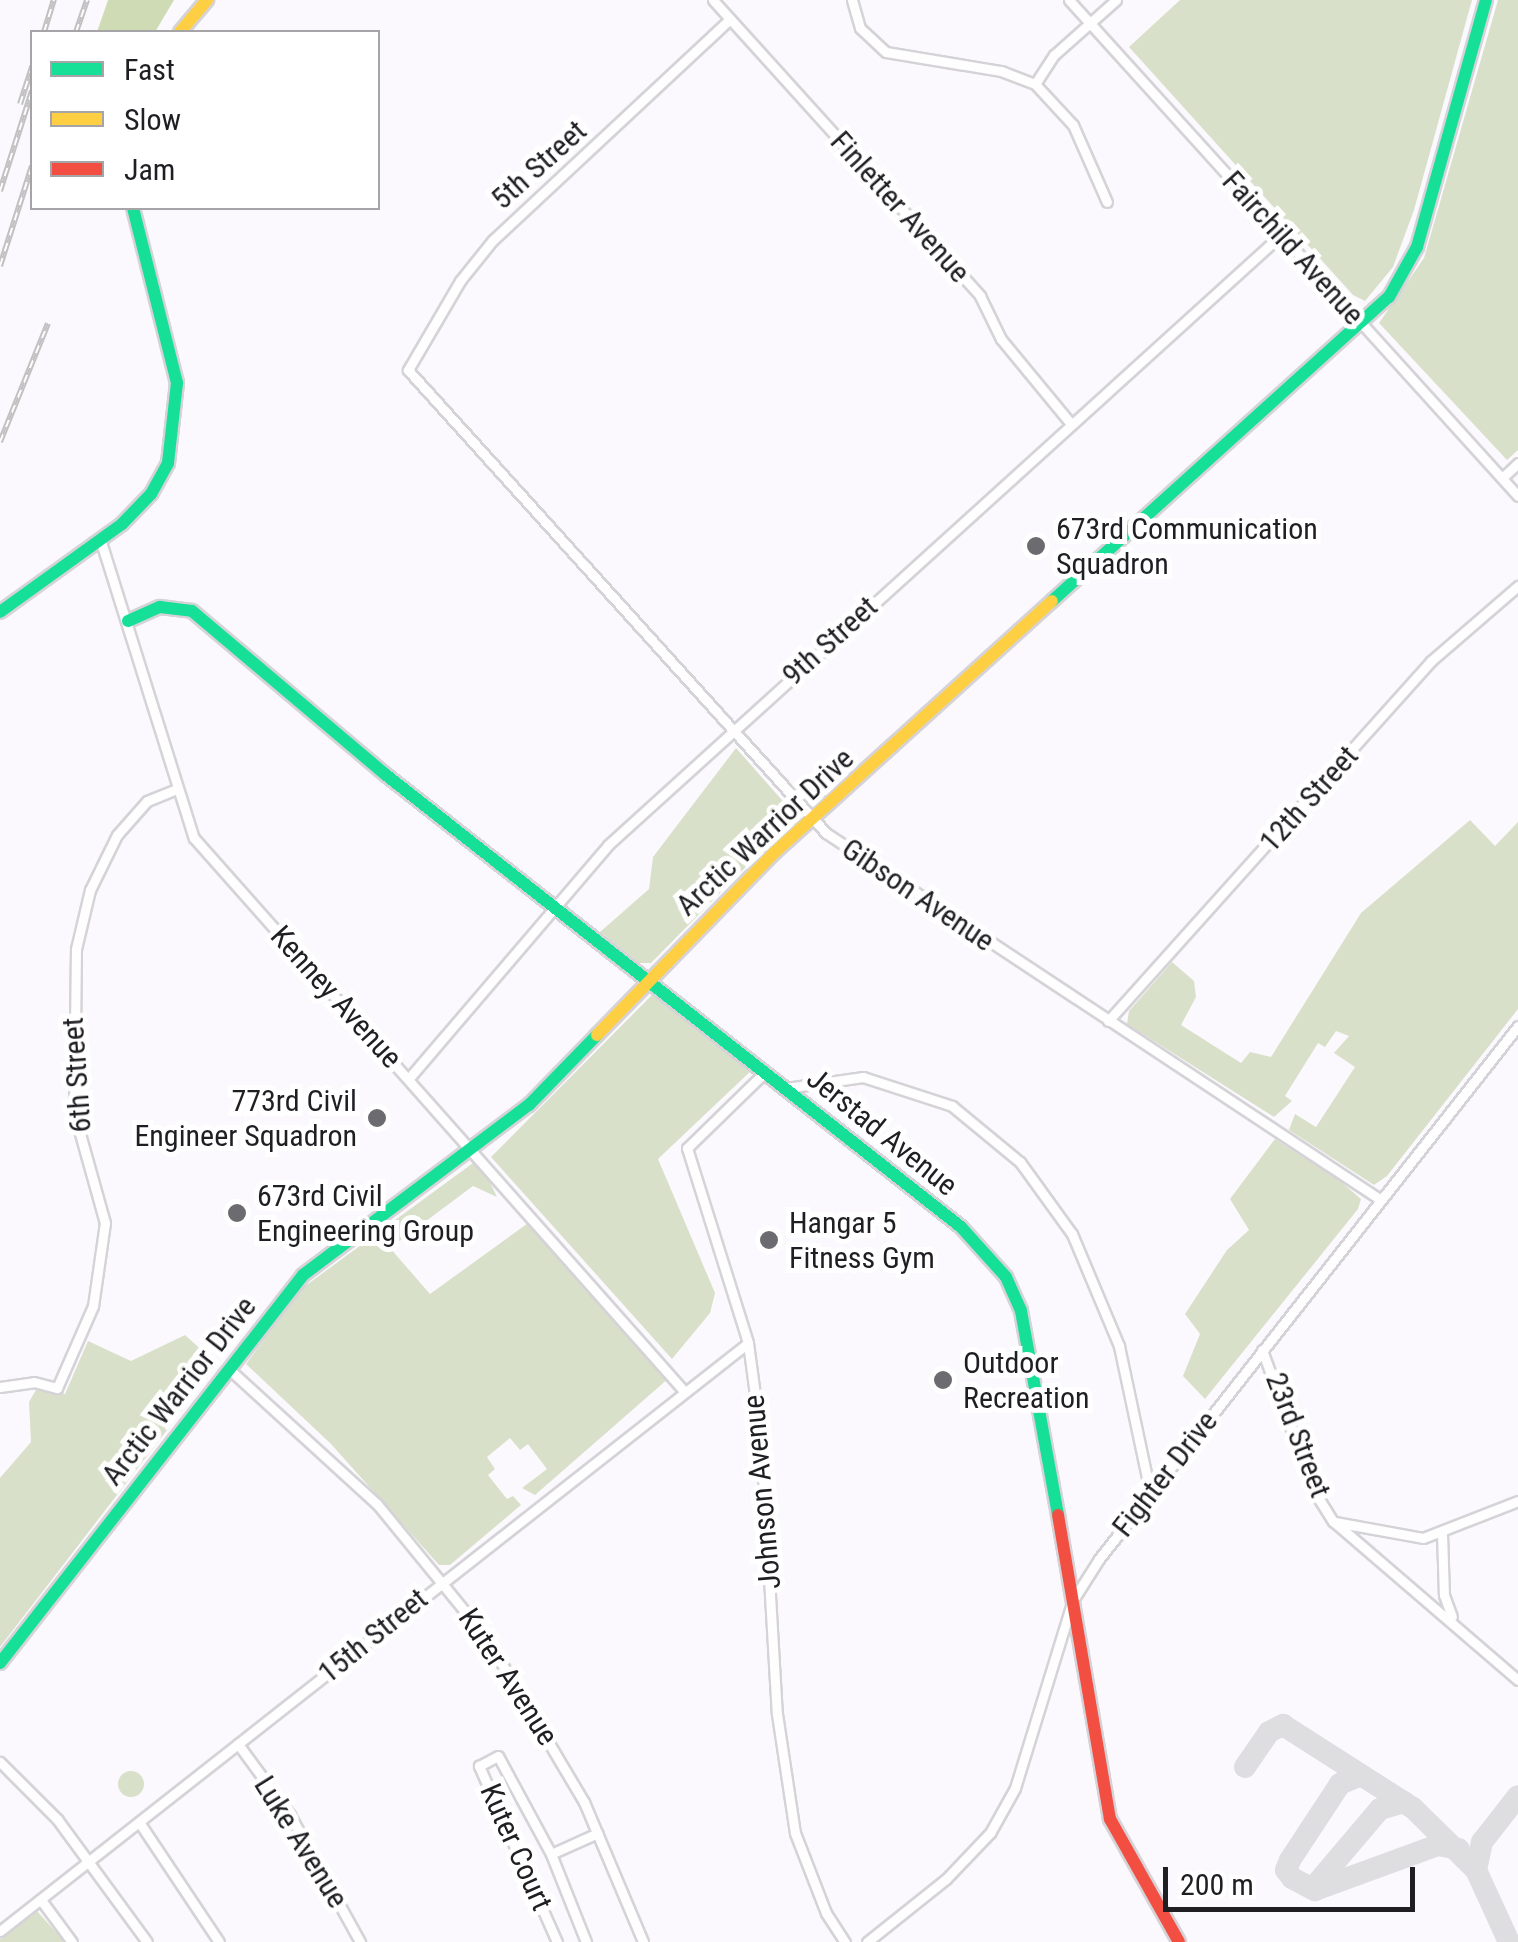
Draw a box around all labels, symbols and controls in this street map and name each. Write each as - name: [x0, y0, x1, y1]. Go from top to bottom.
- legend: [30, 30, 380, 210]
- text: Fast: [124, 52, 175, 87]
- text: Slow: [124, 102, 181, 137]
- street label: 5th Street: [484, 113, 594, 217]
- street label: Finletter Avenue: [823, 124, 977, 290]
- text: Jam: [124, 152, 175, 187]
- street label: Fairchild Avenue: [1215, 164, 1371, 332]
- place label: 673rd Communication Squadron: [1056, 511, 1318, 582]
- marker: 673rd Communication Squadron: [1025, 535, 1047, 557]
- street label: 9th Street: [775, 589, 885, 693]
- street label: 12th Street: [1252, 739, 1366, 859]
- street label: Arctic Warrior Drive: [669, 741, 861, 923]
- street label: Gibson Avenue: [835, 831, 1001, 959]
- street label: Kenney Avenue: [263, 919, 409, 1075]
- street label: 6th Street: [55, 1016, 99, 1134]
- street label: Jerstad Avenue: [800, 1061, 964, 1203]
- place label: 773rd Civil Engineer Squadron: [134, 1083, 357, 1154]
- marker: 773rd Civil Engineer Squadron: [366, 1107, 388, 1129]
- place label: 673rd Civil Engineering Group: [257, 1178, 474, 1248]
- marker: 673rd Civil Engineering Group: [226, 1202, 248, 1224]
- place label: Hangar 5 Fitness Gym: [789, 1205, 935, 1276]
- marker: Hangar 5 Fitness Gym: [758, 1229, 780, 1251]
- street label: Arctic Warrior Drive: [94, 1290, 264, 1492]
- place label: Outdoor Recreation: [963, 1345, 1089, 1416]
- street label: 23rd Street: [1258, 1368, 1338, 1502]
- marker: Outdoor Recreation: [932, 1369, 954, 1391]
- street label: Johnson Avenue: [736, 1393, 788, 1591]
- street label: Fighter Drive: [1105, 1404, 1225, 1544]
- street label: 15th Street: [311, 1581, 435, 1691]
- street label: Kuter Avenue: [450, 1602, 566, 1752]
- street label: Luke Avenue: [246, 1769, 356, 1915]
- street label: Kuter Court: [472, 1778, 560, 1916]
- scale bar: [1168, 1847, 1420, 1909]
- text: 200 m: [1180, 1867, 1254, 1902]

